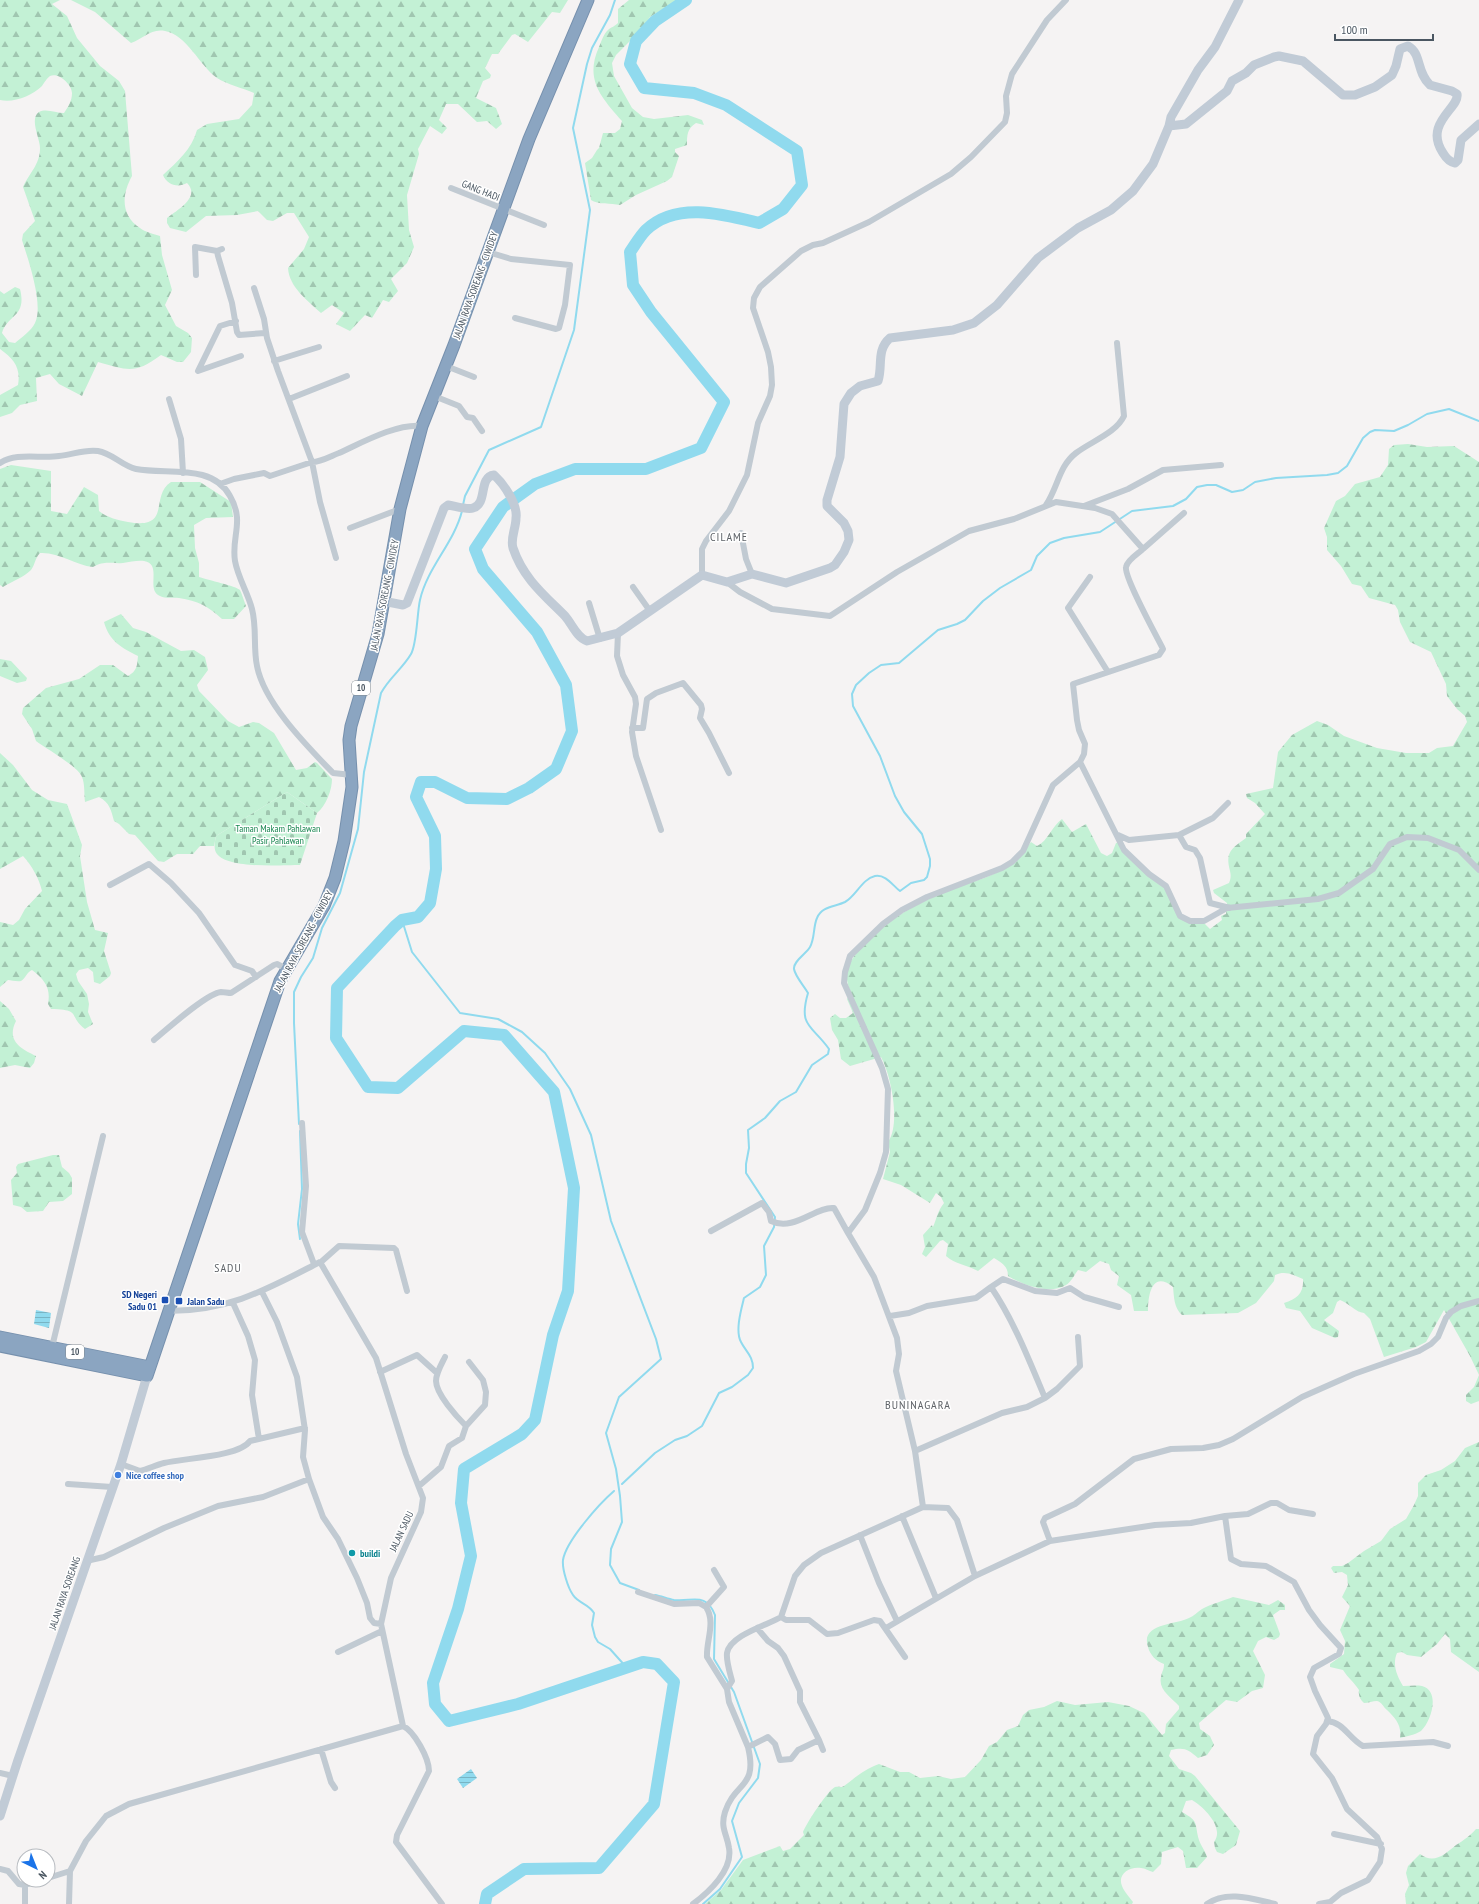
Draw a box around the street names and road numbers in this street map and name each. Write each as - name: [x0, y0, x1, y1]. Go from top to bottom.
- street label: GANG HADI: [460, 177, 502, 204]
- street label: JALAN RAYA SOREANG - CIWIDEY: [450, 229, 501, 341]
- street label: JALAN RAYA SOREANG - CIWIDEY: [367, 538, 402, 653]
- road number: 10: [352, 681, 370, 695]
- street label: JALAN RAYA SOREANG - CIWIDEY: [271, 888, 336, 995]
- road number: 10: [66, 1345, 84, 1359]
- street label: JALAN SADU: [386, 1509, 416, 1554]
- street label: JALAN RAYA SOREANG: [46, 1555, 83, 1632]

